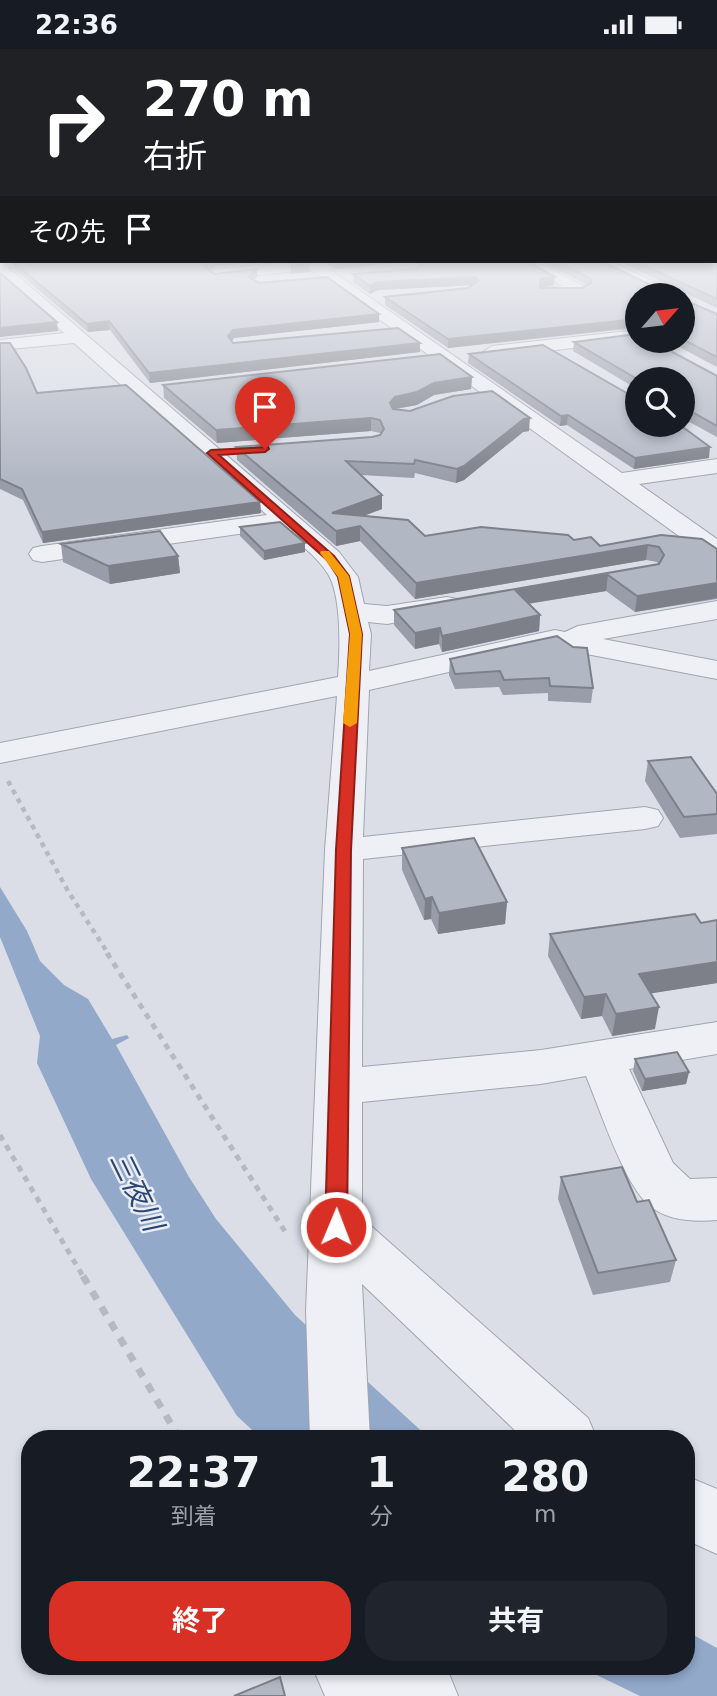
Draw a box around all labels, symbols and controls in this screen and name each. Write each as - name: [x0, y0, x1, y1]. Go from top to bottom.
- text: 22:36: [35, 10, 118, 40]
- text: 270 m: [143, 71, 313, 128]
- icon: right: [28, 77, 119, 168]
- text: 右折: [143, 137, 207, 175]
- icon: arrive: [120, 210, 158, 248]
- text: その先: [28, 217, 106, 247]
- north arrow: [625, 283, 695, 353]
- map controls: [625, 283, 695, 437]
- button: search: [625, 367, 695, 437]
- pin: [235, 377, 295, 449]
- icon: arrive: [246, 388, 284, 426]
- water label: 三夜川: [103, 1146, 171, 1239]
- position arrow: [299, 1190, 373, 1264]
- text: 22:37: [127, 1448, 261, 1497]
- text: 1: [366, 1448, 396, 1497]
- text: 280: [501, 1452, 589, 1501]
- text: m: [534, 1501, 557, 1527]
- text: 到着: [171, 1503, 217, 1529]
- text: 分: [370, 1503, 393, 1529]
- button: 終了: [49, 1581, 351, 1661]
- button: 共有: [365, 1581, 667, 1661]

